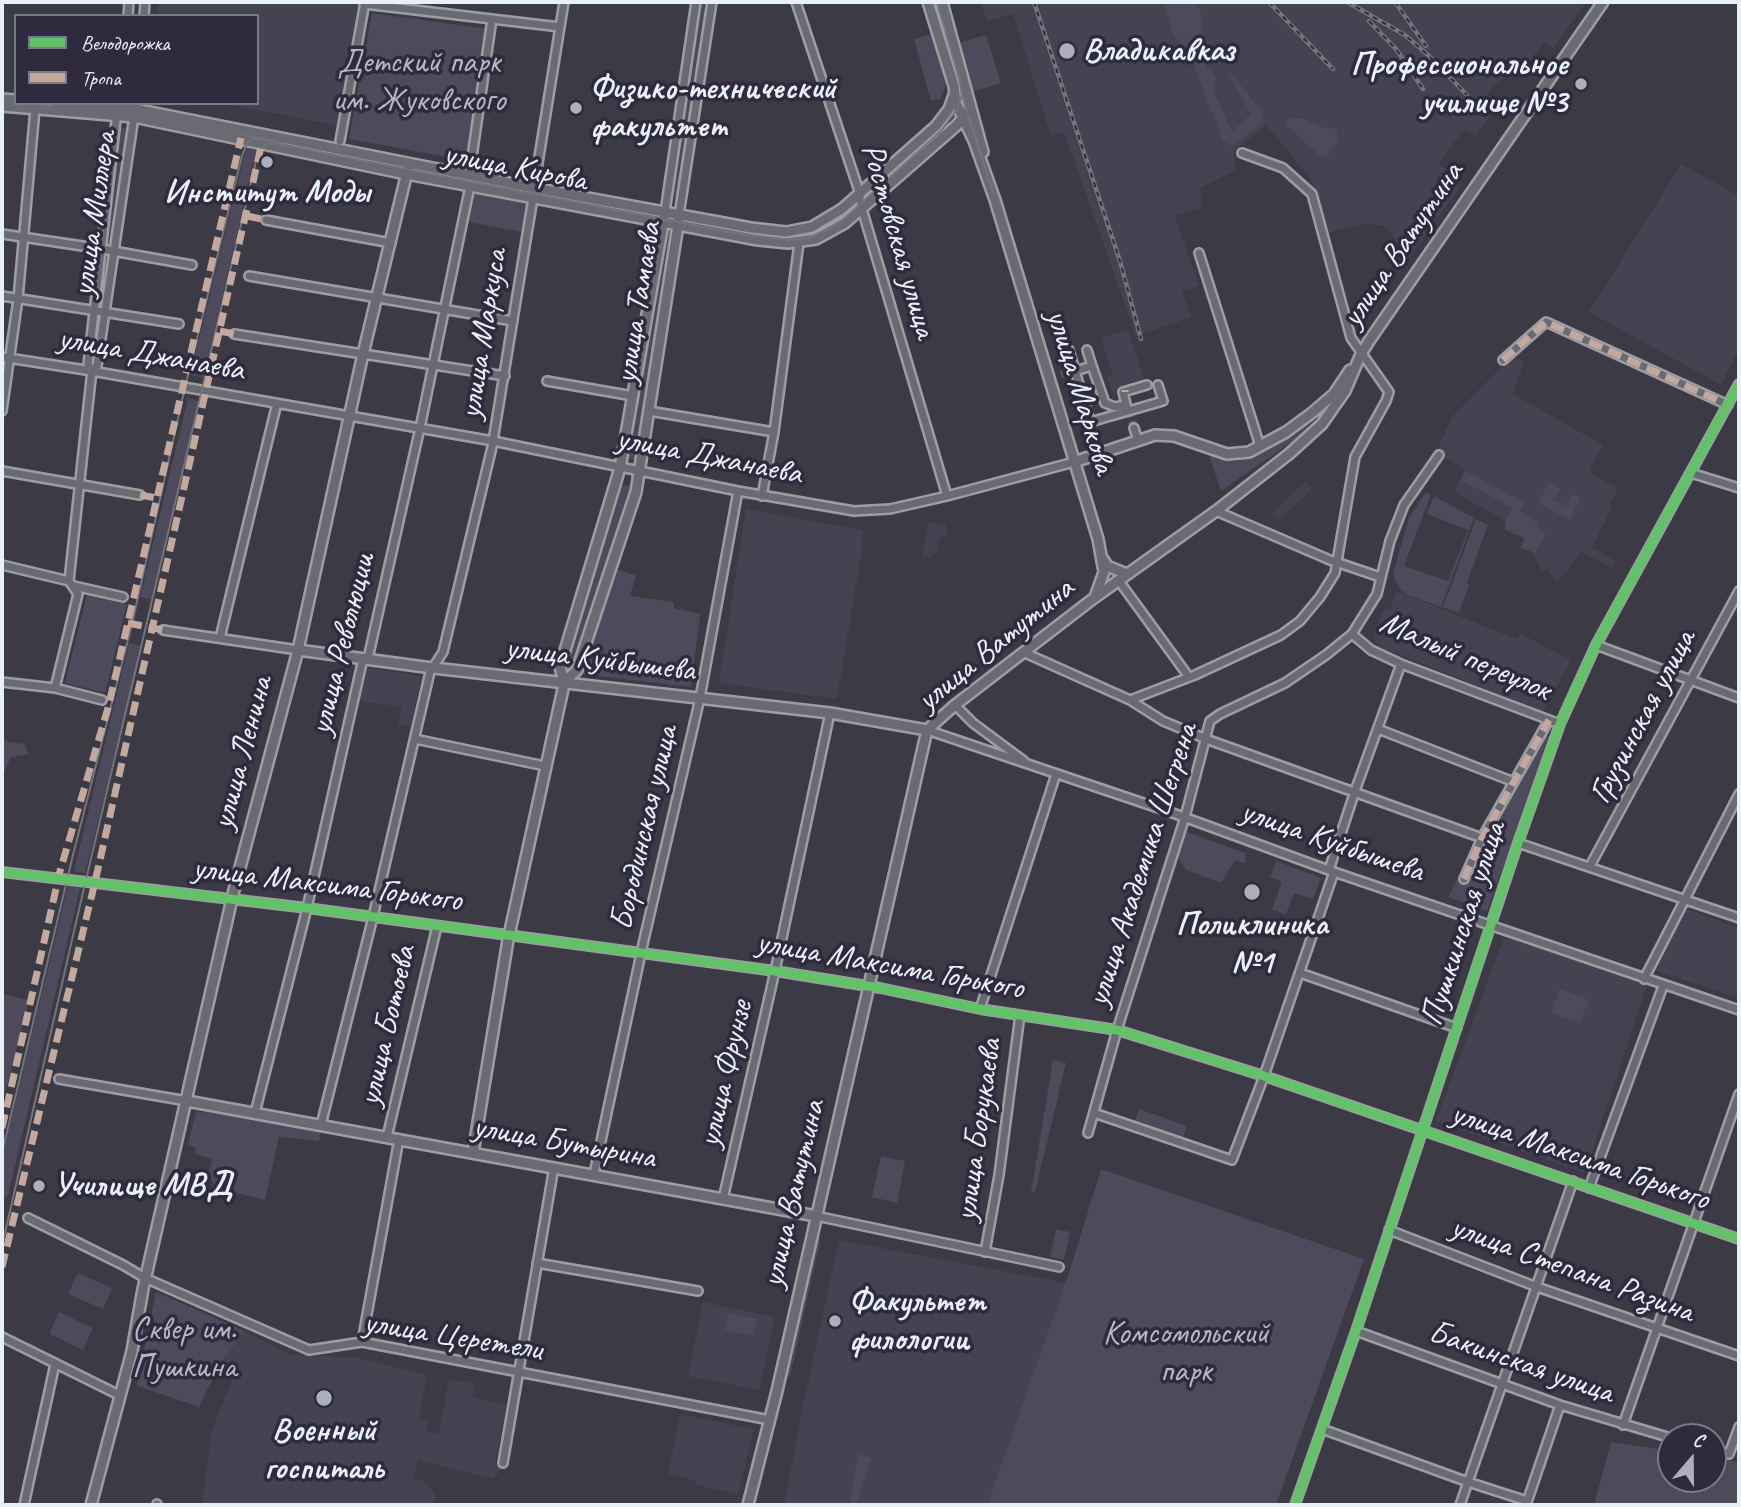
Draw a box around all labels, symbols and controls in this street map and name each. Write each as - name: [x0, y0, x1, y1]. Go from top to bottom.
- legend: [14, 14, 259, 105]
- text: Велодорожка: [81, 30, 170, 56]
- place label: Владикавказ: [1083, 31, 1235, 71]
- marker: Владикавказ: [1057, 41, 1077, 61]
- park label: Детский парк им. Жуковского: [333, 43, 505, 121]
- place label: Профессиональное училище №3: [1351, 45, 1567, 123]
- text: Тропа: [81, 65, 121, 91]
- place label: Физико-технический факультет: [590, 69, 836, 147]
- marker: Профессиональное училище №3: [1573, 76, 1589, 92]
- marker: Физико-технический факультет: [568, 100, 584, 116]
- street label: улица Миллера: [64, 129, 126, 299]
- street label: улица Кирова: [440, 135, 590, 201]
- street label: Ростовская улица: [851, 139, 945, 343]
- marker: Институт Моды: [259, 154, 275, 170]
- street label: улица Ватутина: [1333, 155, 1473, 335]
- place label: Институт Моды: [164, 173, 370, 213]
- street label: улица Тамаева: [607, 219, 671, 387]
- street label: улица Маркуса: [451, 246, 517, 422]
- street label: улица Маркова: [1036, 305, 1124, 479]
- street label: улица Джанаева: [55, 319, 247, 391]
- street label: улица Джанаева: [613, 420, 805, 494]
- street label: улица Революции: [301, 549, 385, 739]
- street label: улица Ватутина: [909, 570, 1083, 720]
- street label: Малый переулок: [1374, 603, 1556, 711]
- street label: Грузинская улица: [1581, 624, 1705, 810]
- street label: улица Куйбышева: [503, 629, 697, 691]
- street label: улица Ленина: [204, 672, 282, 834]
- street label: улица Академика Шегрена: [1079, 719, 1207, 1011]
- street label: Бородинская улица: [602, 722, 688, 934]
- street label: улица Куйбышева: [1235, 792, 1429, 892]
- street label: Пушкинская улица: [1412, 817, 1516, 1031]
- street label: улица Максима Горького: [190, 849, 464, 921]
- marker: Поликлиника №1: [1242, 882, 1262, 902]
- place label: Поликлиника №1: [1176, 905, 1328, 983]
- street label: улица Максима Горького: [753, 923, 1027, 1009]
- street label: улица Ботоева: [350, 942, 426, 1110]
- street label: улица Фрунзе: [690, 997, 762, 1151]
- street label: улица Борукаева: [947, 1037, 1011, 1223]
- street label: улица Максима Горького: [1446, 1094, 1714, 1220]
- street label: улица Ватутина: [753, 1097, 835, 1291]
- street label: улица Бутырина: [470, 1107, 658, 1179]
- place label: Училище МВД: [53, 1166, 233, 1206]
- marker: Училище МВД: [31, 1178, 47, 1194]
- street label: улица Степана Разина: [1445, 1208, 1699, 1332]
- place label: Факультет филологии: [849, 1282, 986, 1360]
- street label: улица Церетели: [361, 1303, 545, 1371]
- park label: Сквер им. Пушкина: [132, 1310, 236, 1388]
- marker: Факультет филологии: [827, 1313, 843, 1329]
- street label: Бакинская улица: [1423, 1313, 1619, 1413]
- park label: Комсомольский парк: [1103, 1314, 1269, 1392]
- marker: Военный госпиталь: [314, 1388, 334, 1408]
- place label: Военный госпиталь: [264, 1411, 384, 1489]
- north arrow: [1657, 1423, 1727, 1493]
- text: С: [1690, 1427, 1707, 1453]

